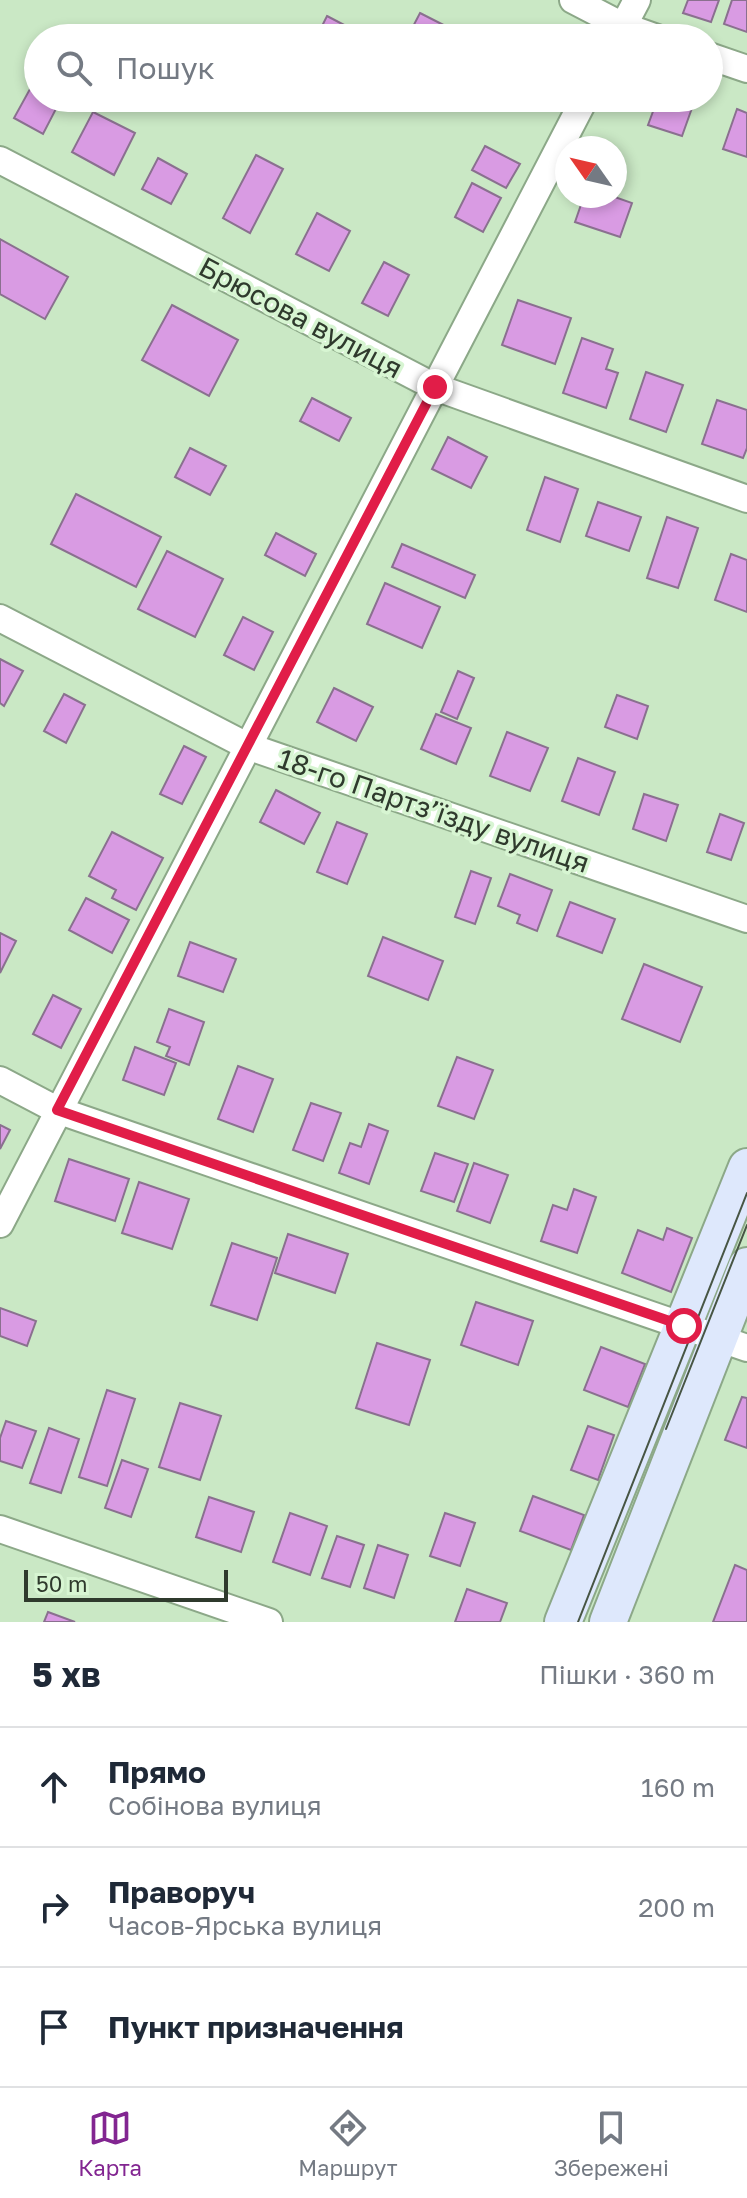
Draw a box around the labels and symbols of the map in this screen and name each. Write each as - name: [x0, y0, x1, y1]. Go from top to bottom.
- north arrow: [555, 136, 627, 208]
- street label: Брюсова вулиця: [194, 249, 408, 385]
- route end: [417, 369, 453, 405]
- street label: 18-го Партз’їзду вулиця: [274, 741, 594, 879]
- route start: [666, 1308, 702, 1344]
- scale bar: [24, 1566, 228, 1602]

